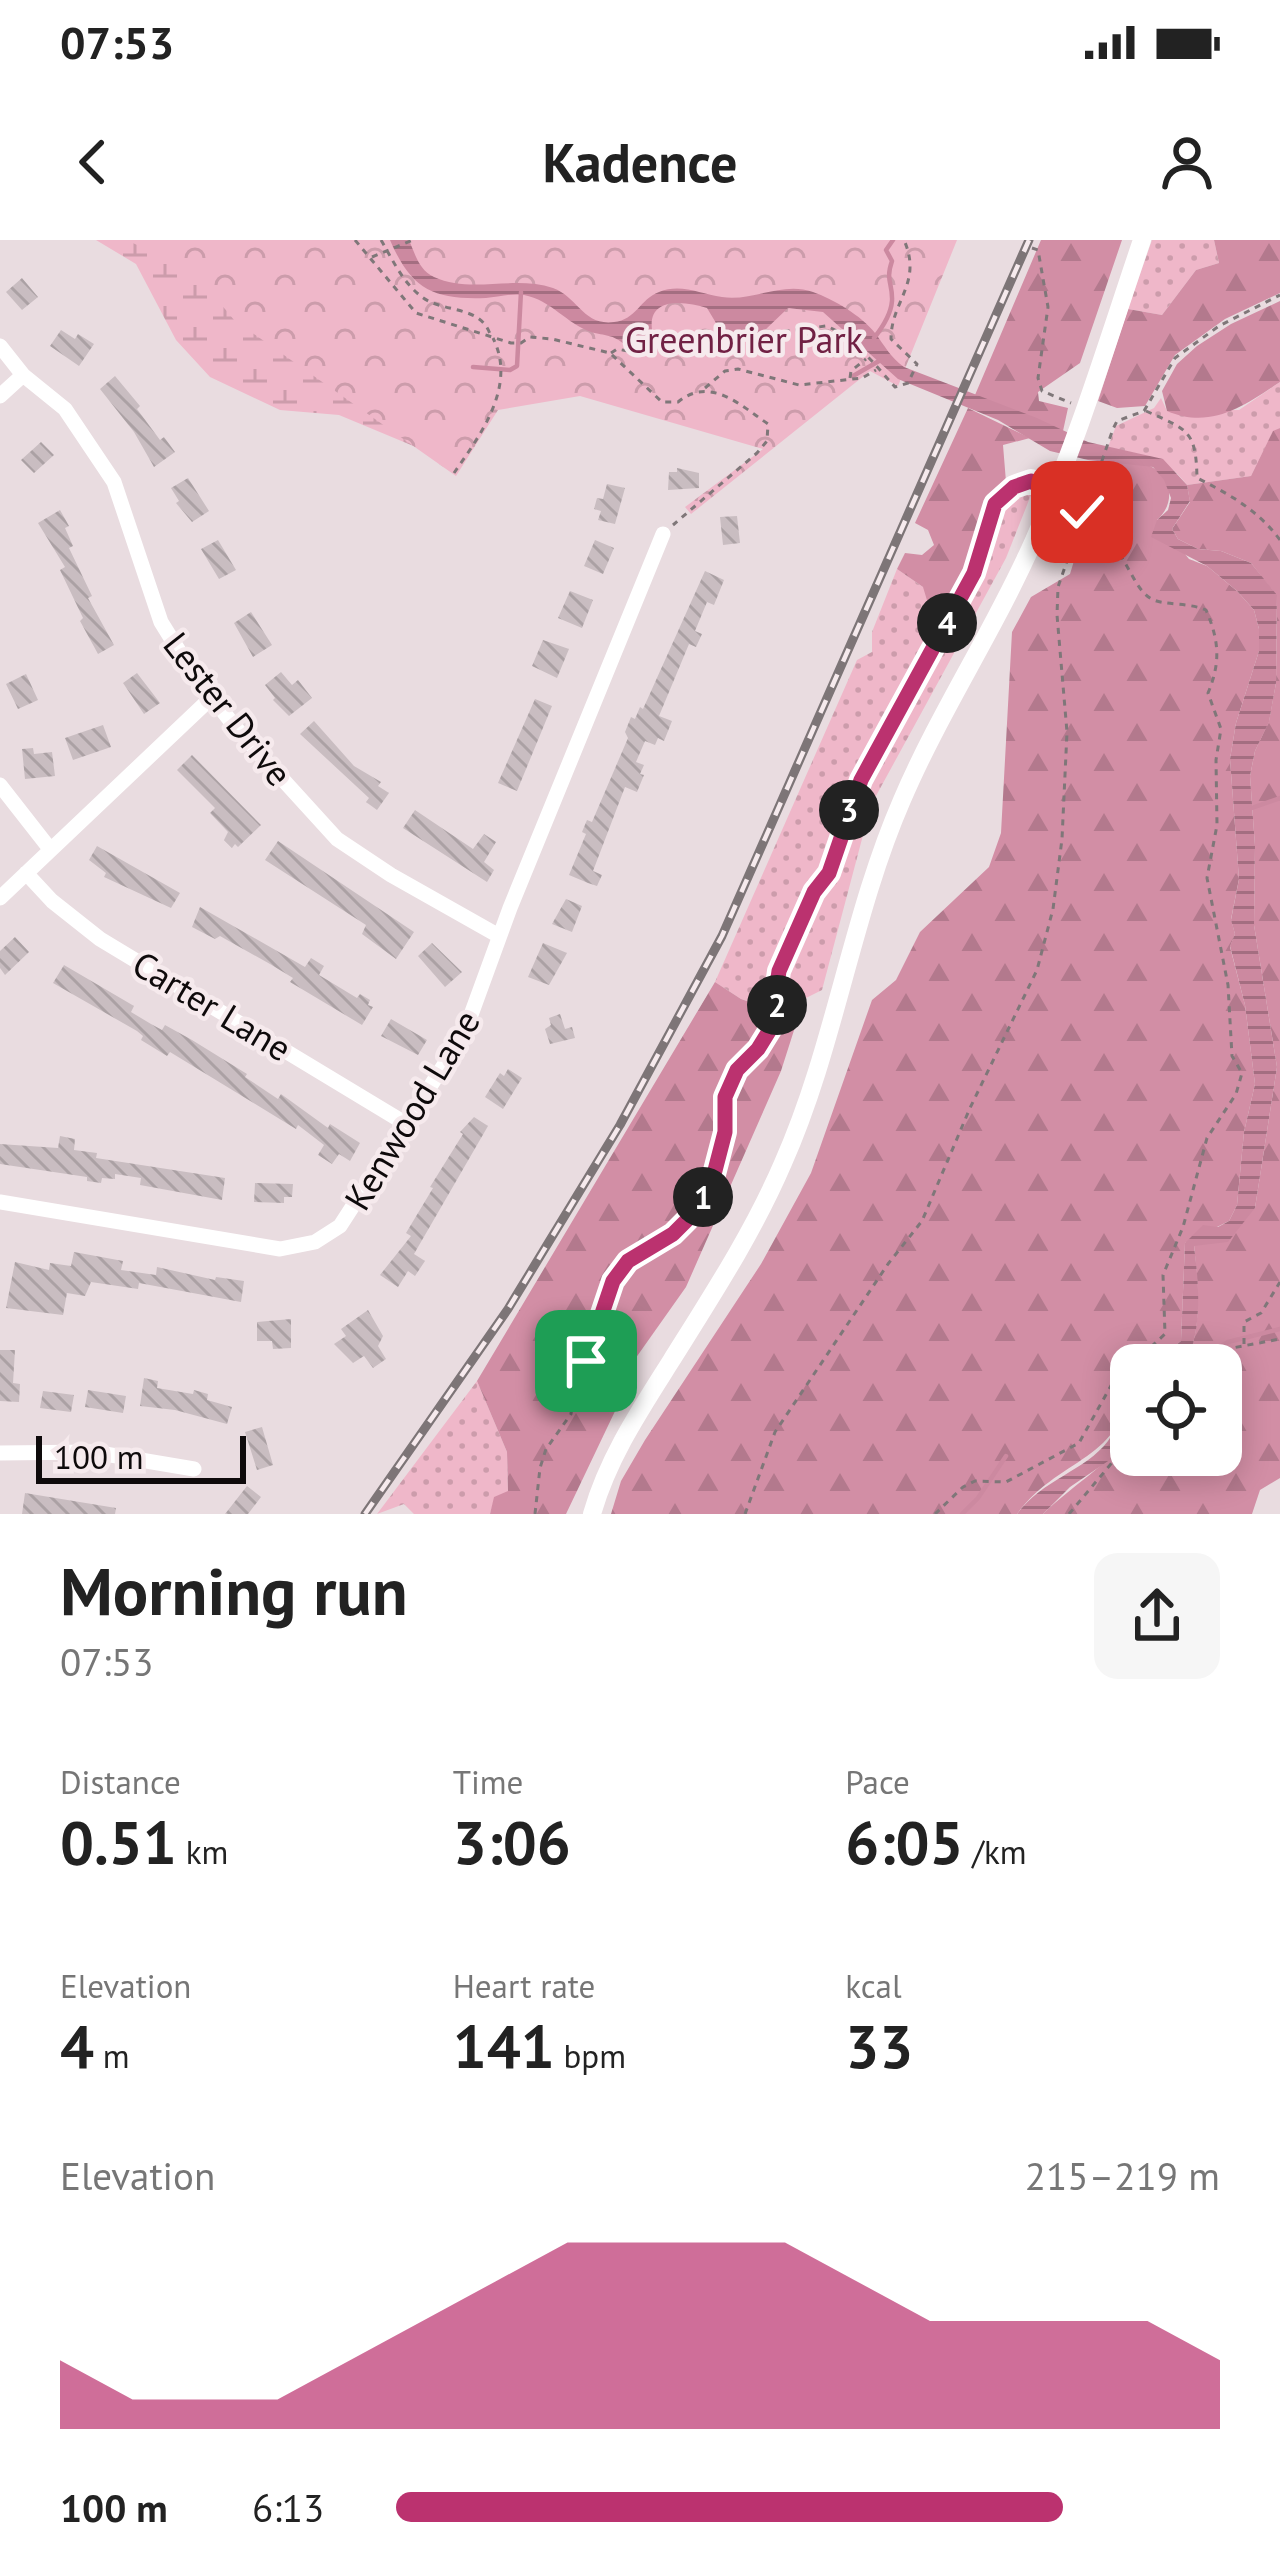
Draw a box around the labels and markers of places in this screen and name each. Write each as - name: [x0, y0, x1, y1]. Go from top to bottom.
- pin: [1031, 461, 1133, 563]
- pin: 4: [917, 593, 977, 653]
- pin: 3: [819, 780, 879, 840]
- pin: 2: [747, 975, 807, 1035]
- pin: 1: [673, 1167, 733, 1227]
- pin: [535, 1310, 637, 1412]

